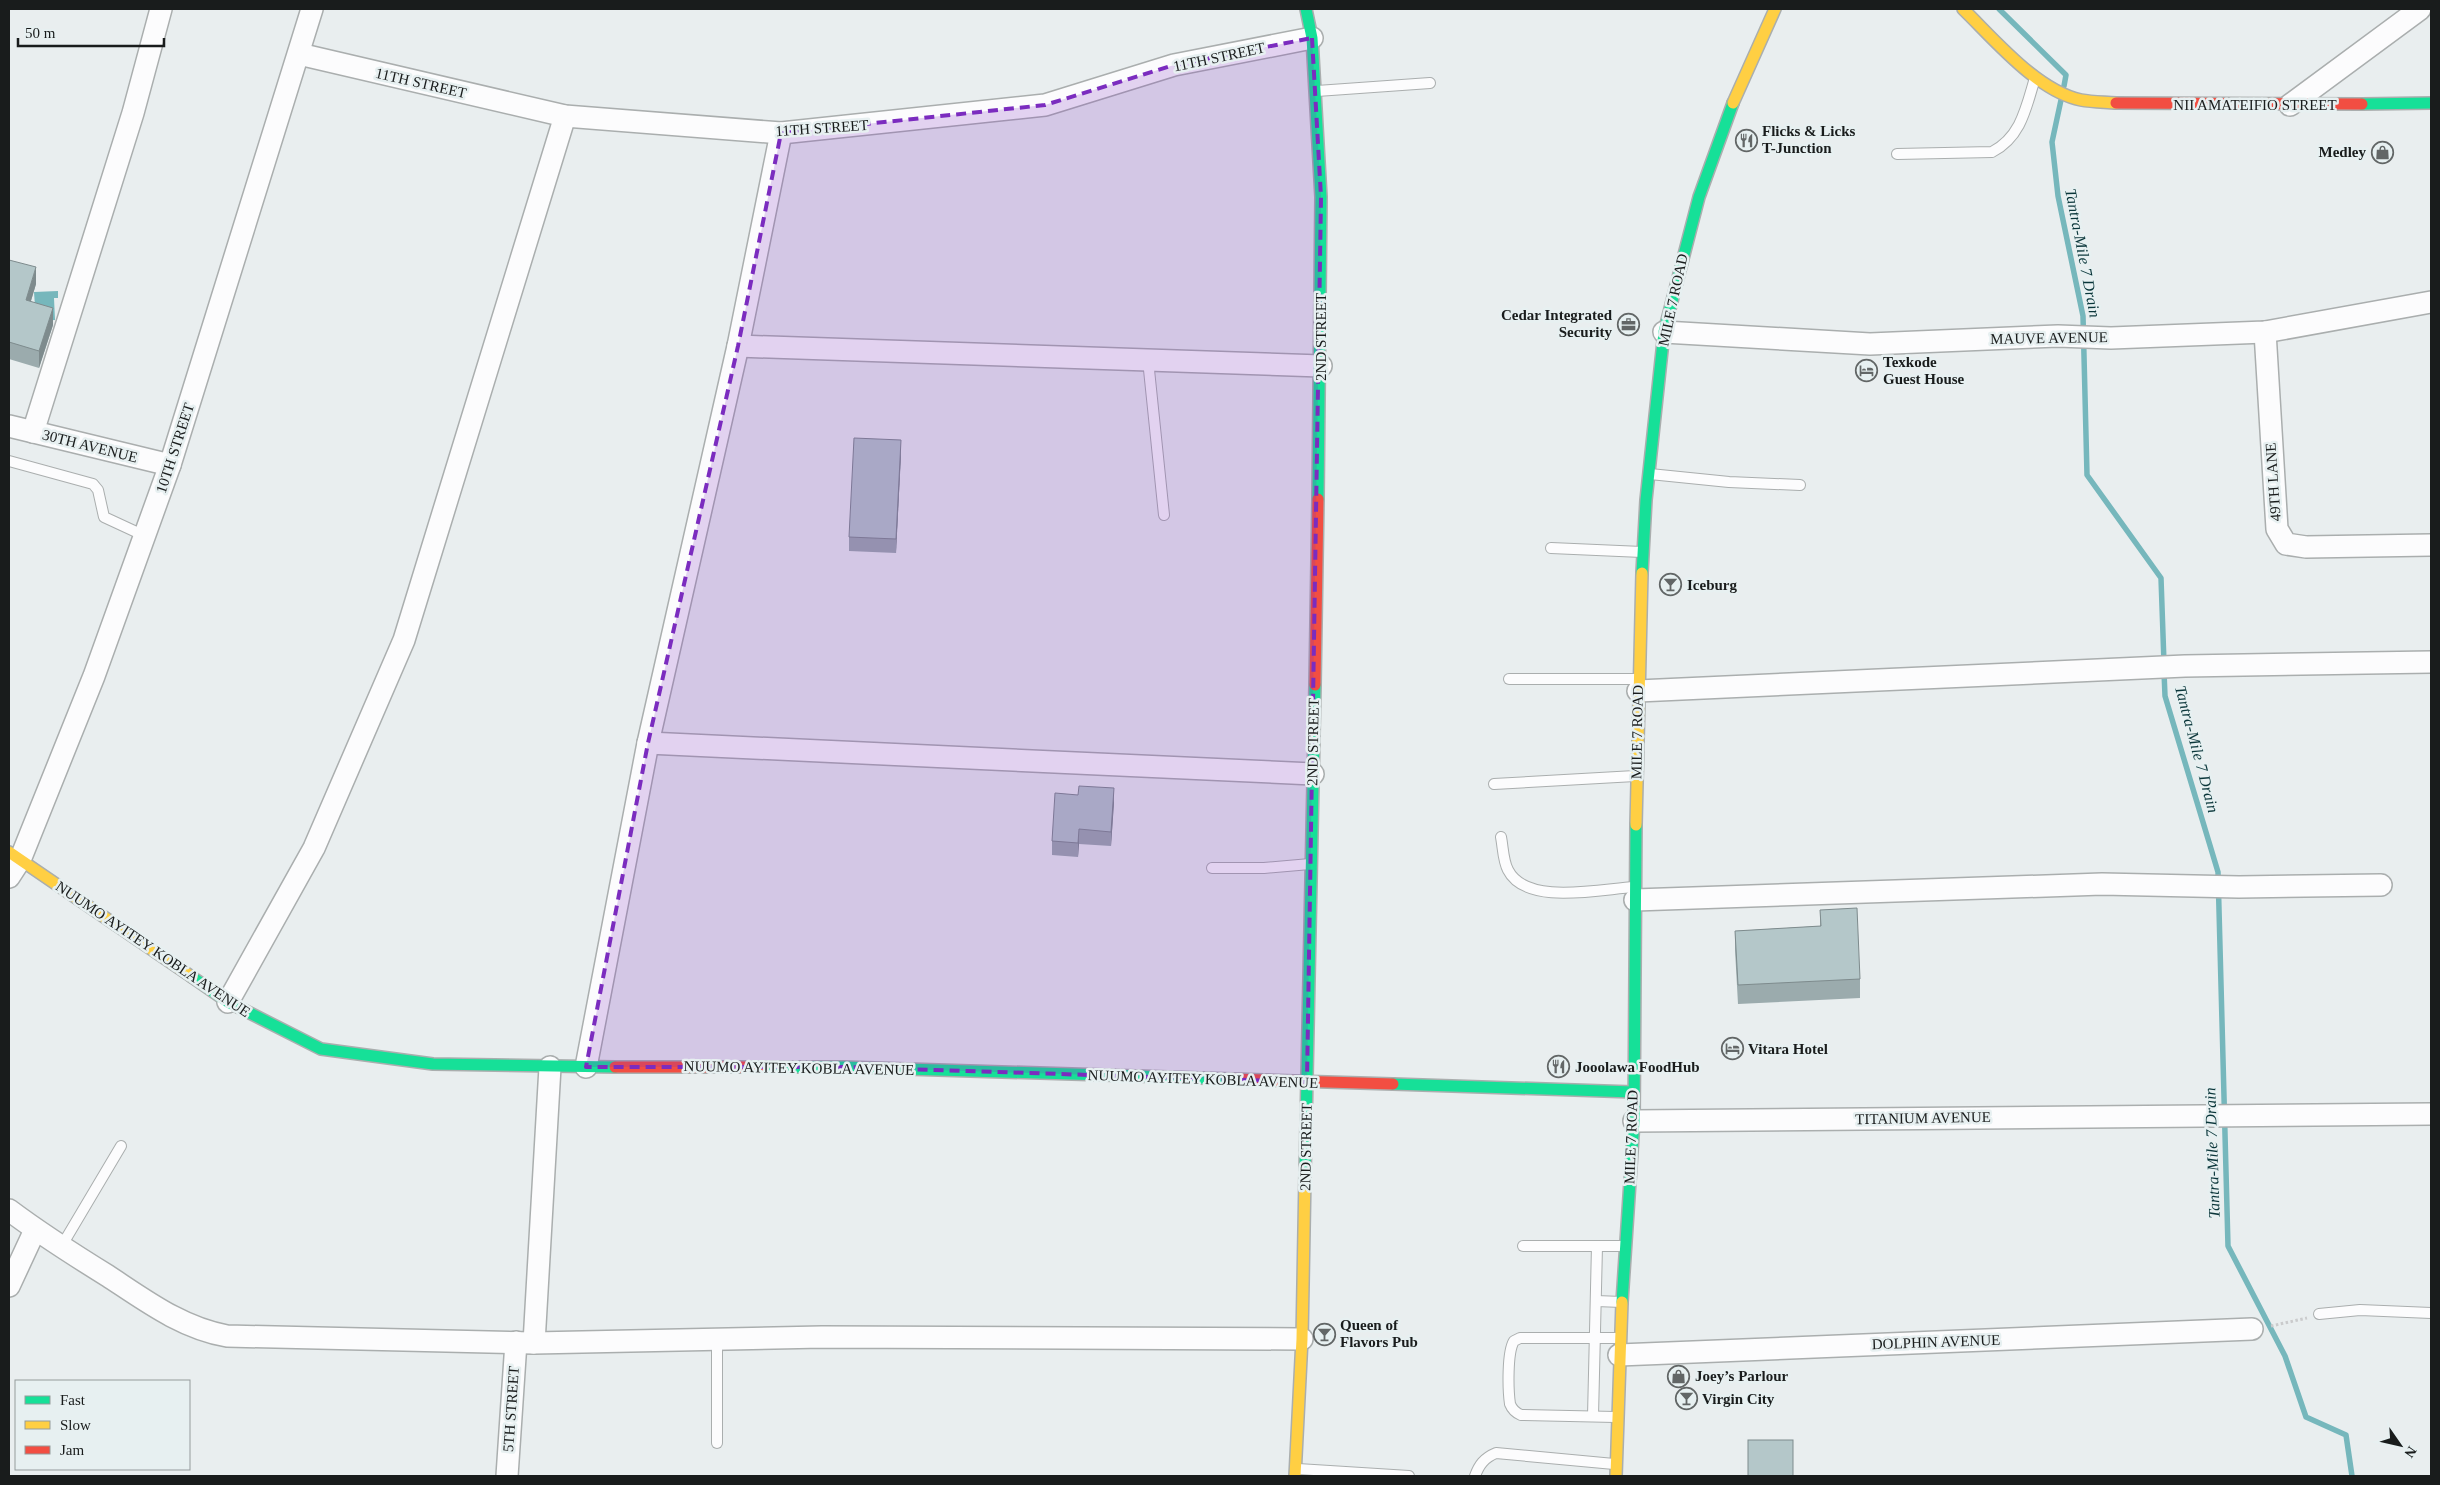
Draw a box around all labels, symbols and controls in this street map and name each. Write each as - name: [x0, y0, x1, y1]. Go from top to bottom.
- scale bar: [18, 15, 164, 47]
- text: 50 m: [25, 25, 56, 41]
- street label: 11TH STREET: [1172, 39, 1266, 75]
- street label: 11TH STREET: [374, 65, 468, 101]
- street label: NII AMATEIFIO STREET: [2173, 97, 2337, 113]
- street label: 11TH STREET: [775, 117, 869, 139]
- place label: Flicks & Licks T-Junction: [1762, 123, 1856, 156]
- restaurant icon: Flicks & Licks T-Junction: [1734, 128, 1758, 152]
- shop icon: Medley: [2370, 140, 2394, 164]
- place label: Medley: [2319, 144, 2366, 160]
- water label: Tantra-Mile 7 Drain: [2062, 187, 2104, 319]
- street label: MILE 7 ROAD: [1655, 252, 1691, 348]
- street label: 2ND STREET: [1313, 293, 1329, 381]
- place label: Cedar Integrated Security: [1501, 307, 1613, 340]
- office icon: Cedar Integrated Security: [1616, 312, 1640, 336]
- street label: MAUVE AVENUE: [1990, 329, 2108, 347]
- place label: Texkode Guest House: [1883, 354, 1965, 387]
- hotel icon: Texkode Guest House: [1855, 359, 1879, 383]
- street label: 10TH STREET: [153, 401, 197, 495]
- street label: 30TH AVENUE: [41, 426, 139, 466]
- street label: 49TH LANE: [2262, 442, 2284, 522]
- bar icon: Iceburg: [1659, 573, 1683, 597]
- place label: Iceburg: [1687, 577, 1737, 593]
- water label: Tantra-Mile 7 Drain: [2172, 684, 2222, 814]
- street label: MILE 7 ROAD: [1628, 685, 1646, 779]
- street label: 2ND STREET: [1304, 698, 1322, 786]
- street label: NUUMO AYITEY KOBLA AVENUE: [53, 878, 253, 1020]
- hotel icon: Vitara Hotel: [1720, 1037, 1744, 1061]
- place label: Vitara Hotel: [1748, 1041, 1828, 1057]
- restaurant icon: Jooolawa FoodHub: [1547, 1055, 1571, 1079]
- street label: NUUMO AYITEY KOBLA AVENUE: [684, 1058, 914, 1078]
- place label: Jooolawa FoodHub: [1575, 1059, 1700, 1075]
- street label: NUUMO AYITEY KOBLA AVENUE: [1087, 1067, 1319, 1091]
- water label: Tantra-Mile 7 Drain: [2201, 1087, 2223, 1219]
- street label: MILE 7 ROAD: [1621, 1090, 1641, 1184]
- street label: 2ND STREET: [1297, 1103, 1315, 1191]
- street label: TITANIUM AVENUE: [1855, 1109, 1991, 1127]
- place label: Queen of Flavors Pub: [1340, 1317, 1418, 1350]
- bar icon: Queen of Flavors Pub: [1312, 1322, 1336, 1346]
- street label: DOLPHIN AVENUE: [1872, 1332, 2000, 1352]
- shop icon: Joey’s Parlour: [1667, 1364, 1691, 1388]
- street label: 5TH STREET: [500, 1365, 522, 1453]
- place label: Joey’s Parlour: [1695, 1368, 1789, 1384]
- legend: [15, 1380, 190, 1470]
- bar icon: Virgin City: [1674, 1387, 1698, 1411]
- place label: Virgin City: [1702, 1391, 1775, 1407]
- text: Fast: [60, 1392, 86, 1408]
- text: Slow: [60, 1417, 91, 1433]
- north arrow: [2375, 1420, 2425, 1470]
- text: Jam: [60, 1442, 84, 1458]
- text: N: [2401, 1444, 2419, 1460]

